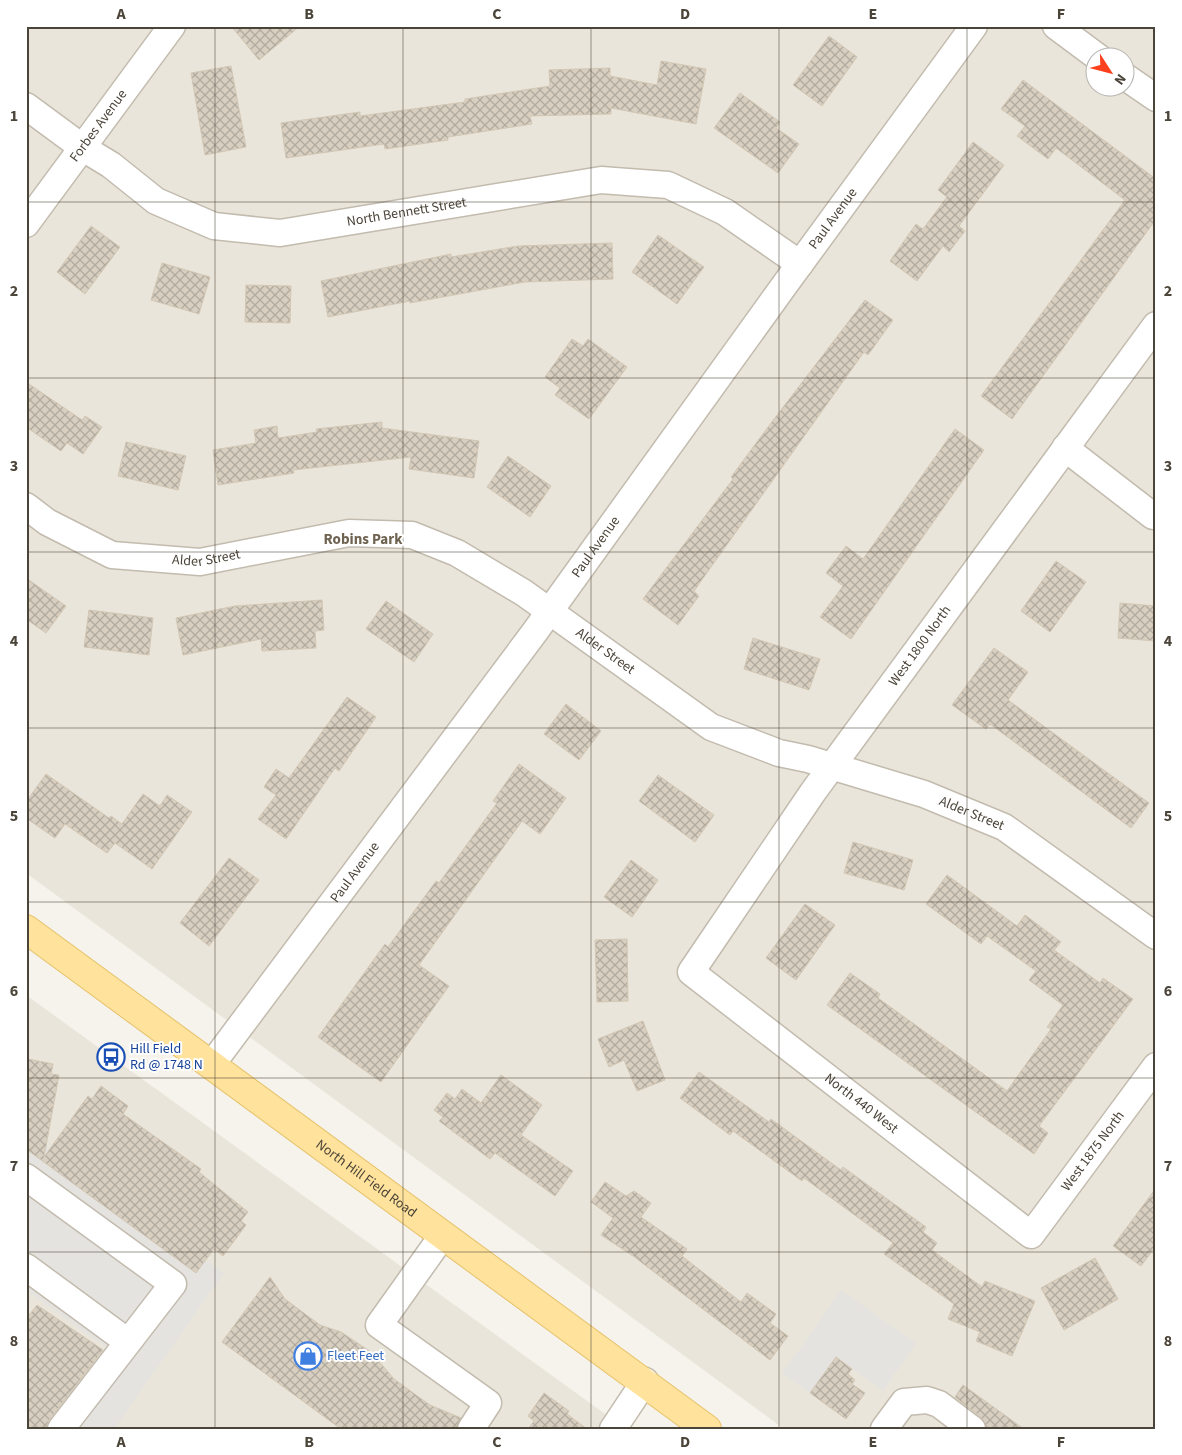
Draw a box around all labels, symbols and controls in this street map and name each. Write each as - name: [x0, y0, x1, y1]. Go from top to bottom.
- text: A: [115, 3, 126, 25]
- text: B: [304, 3, 314, 25]
- text: C: [492, 3, 502, 25]
- text: D: [680, 3, 690, 25]
- text: E: [869, 3, 877, 25]
- text: F: [1057, 3, 1065, 25]
- north arrow: [1084, 48, 1134, 98]
- text: N: [1109, 69, 1131, 89]
- street label: Forbes Avenue: [65, 85, 132, 166]
- text: 1: [10, 105, 18, 127]
- text: 1: [1164, 105, 1172, 127]
- street label: Paul Avenue: [804, 184, 862, 253]
- street label: North Bennett Street: [345, 192, 468, 232]
- text: 2: [10, 280, 18, 302]
- text: 2: [1164, 280, 1172, 302]
- text: 3: [10, 455, 18, 477]
- text: 3: [1164, 455, 1172, 477]
- street label: Paul Avenue: [567, 512, 625, 582]
- district label: Robins Park: [324, 529, 403, 550]
- street label: Alder Street: [171, 544, 242, 572]
- street label: West 1800 North: [884, 601, 956, 691]
- street label: Alder Street: [572, 623, 639, 680]
- text: 4: [10, 630, 19, 652]
- text: 4: [1164, 630, 1173, 652]
- street label: Alder Street: [936, 791, 1007, 836]
- text: 5: [10, 805, 18, 827]
- text: 5: [1164, 805, 1172, 827]
- street label: Paul Avenue: [326, 838, 385, 907]
- text: 6: [10, 980, 18, 1002]
- text: 6: [1164, 980, 1172, 1002]
- place label: Hill Field Rd @ 1748 N: [130, 1039, 203, 1075]
- bus stop icon: Hill Field Rd @ 1748 N: [96, 1042, 126, 1072]
- street label: North 440 West: [820, 1069, 903, 1139]
- street label: West 1875 North: [1057, 1107, 1129, 1196]
- street label: North Hill Field Road: [312, 1135, 421, 1223]
- text: 7: [10, 1155, 18, 1177]
- text: 7: [1164, 1155, 1172, 1177]
- text: 8: [10, 1330, 18, 1352]
- text: 8: [1164, 1330, 1172, 1352]
- shop icon: Fleet Feet: [293, 1341, 323, 1371]
- place label: Fleet Feet: [327, 1346, 384, 1366]
- text: A: [115, 1431, 126, 1453]
- text: B: [304, 1431, 314, 1453]
- text: C: [492, 1431, 502, 1453]
- text: D: [680, 1431, 690, 1453]
- text: E: [869, 1431, 877, 1453]
- text: F: [1057, 1431, 1065, 1453]

